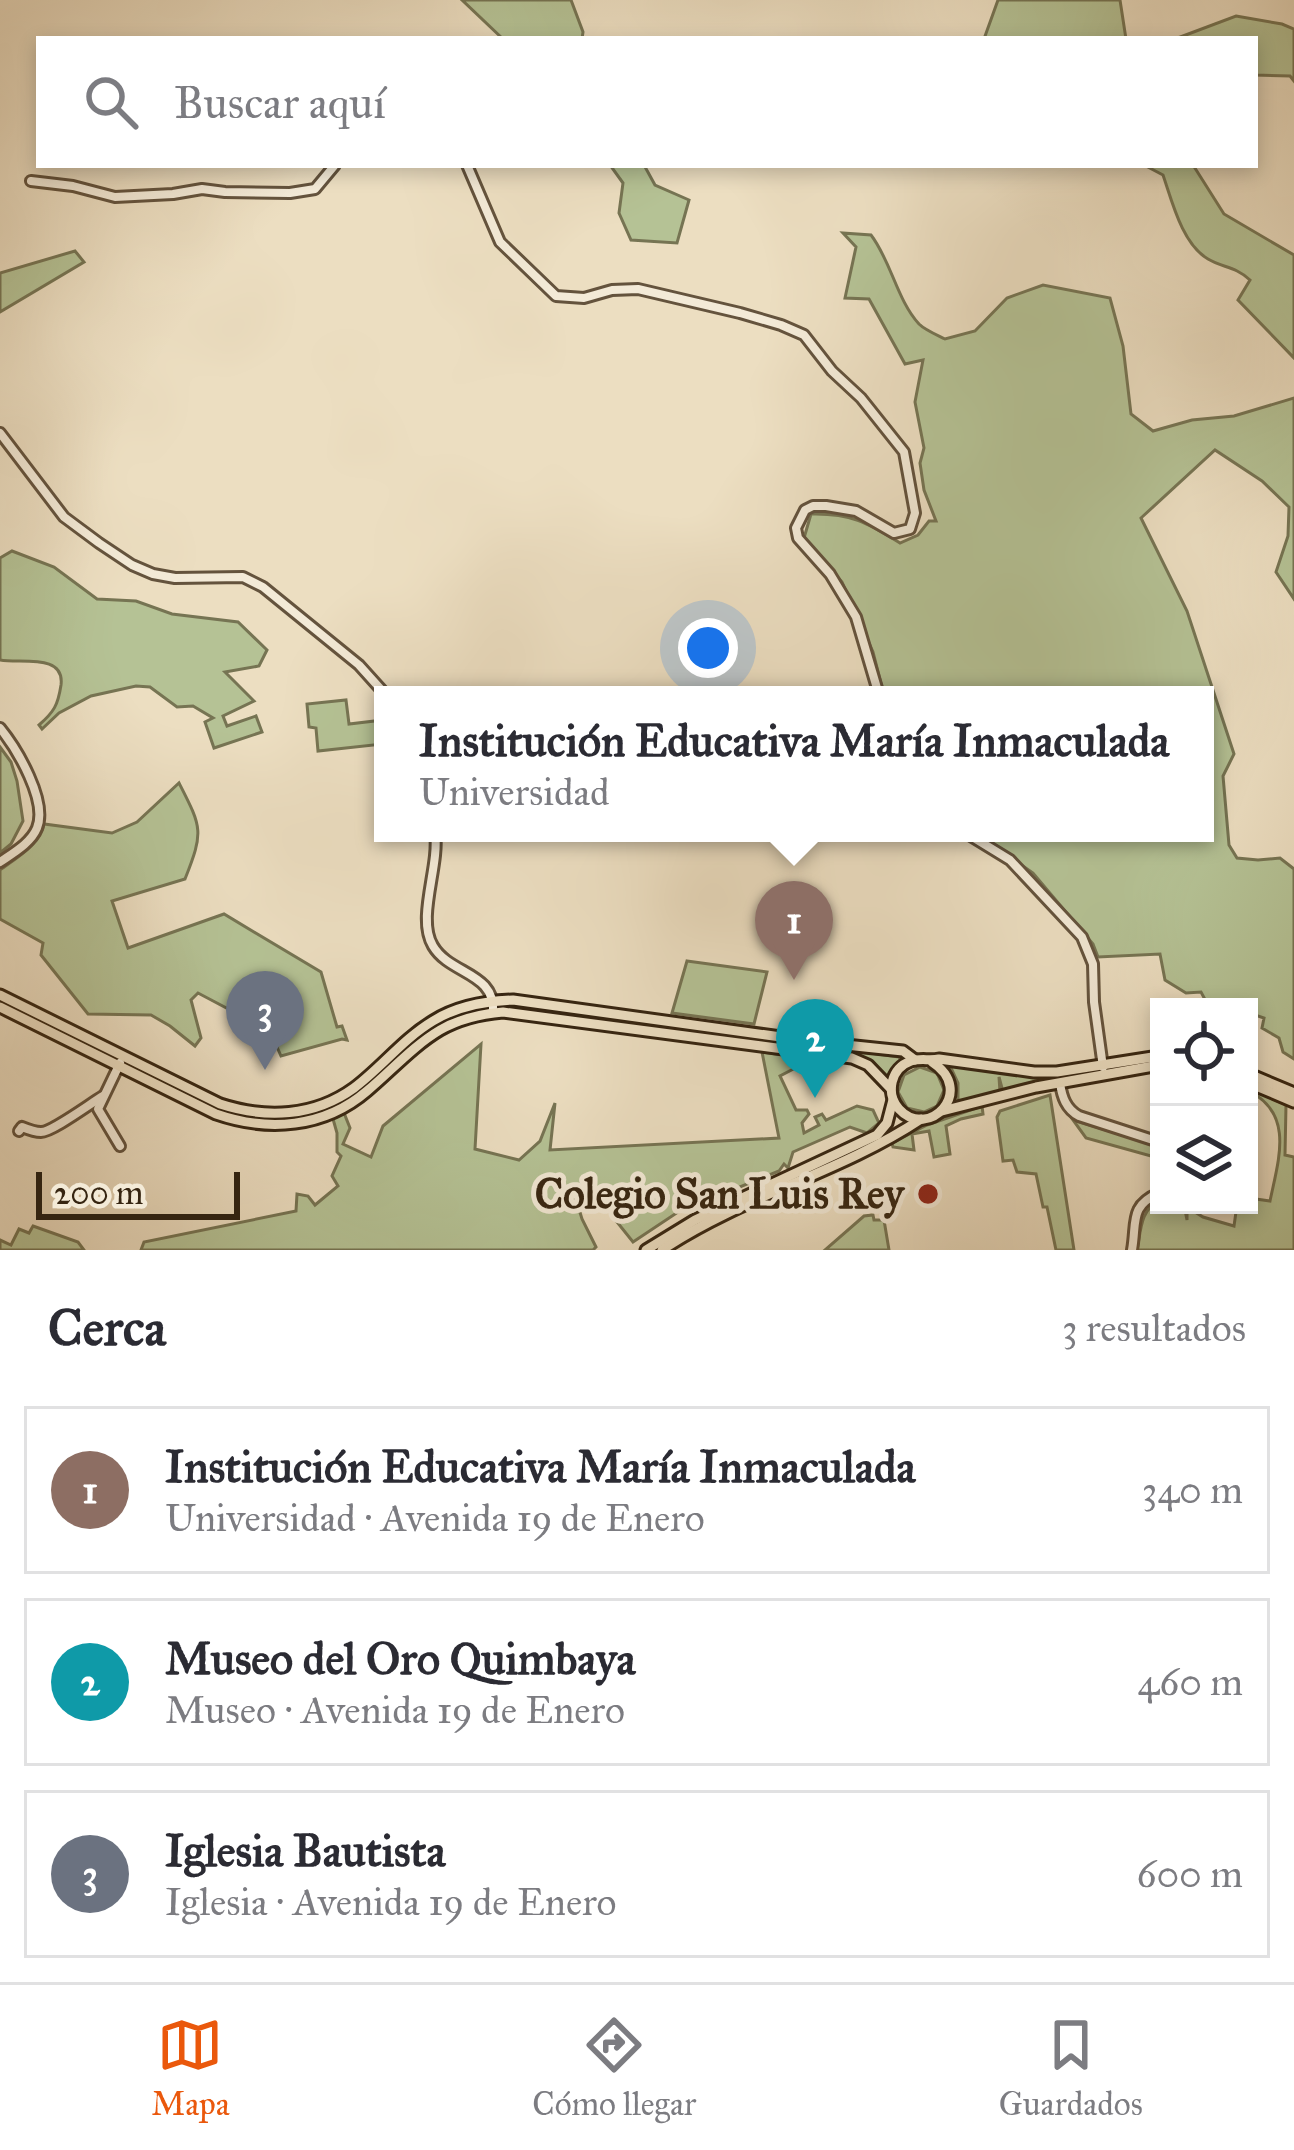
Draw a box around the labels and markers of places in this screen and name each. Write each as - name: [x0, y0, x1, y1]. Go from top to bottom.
- pin: 1: [755, 881, 833, 980]
- pin: 3: [226, 971, 304, 1070]
- pin: 2: [776, 999, 854, 1098]
- place label: Colegio San Luis Rey: [535, 1168, 905, 1220]
- marker: Colegio San Luis Rey: [915, 1181, 941, 1207]

